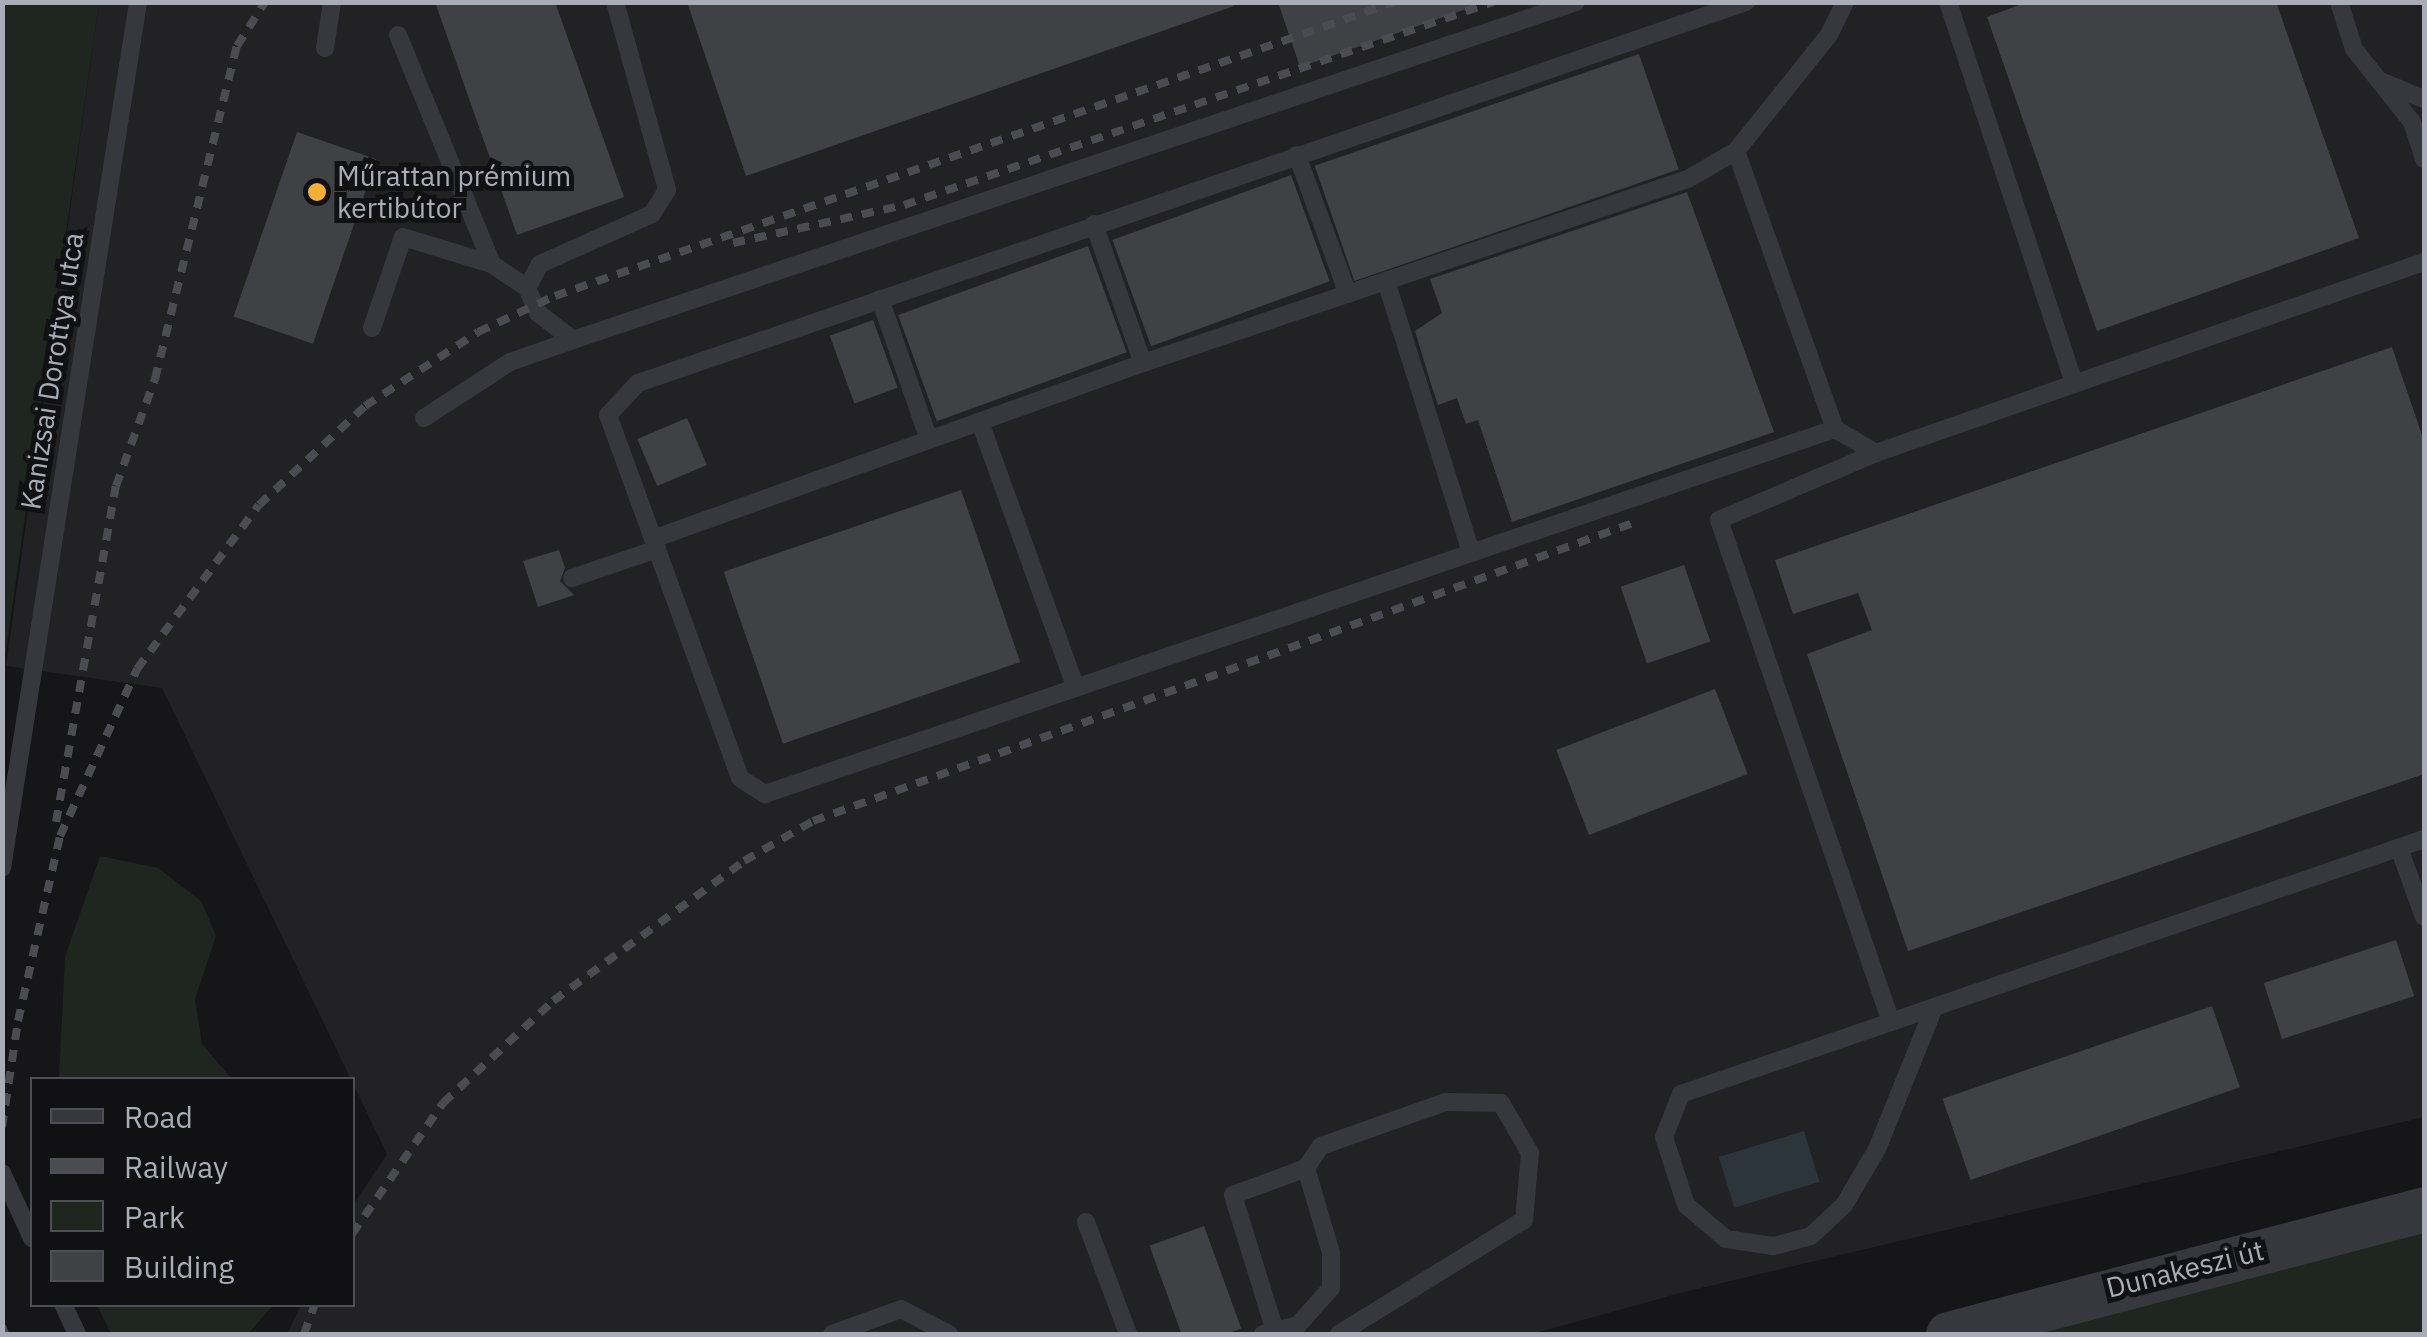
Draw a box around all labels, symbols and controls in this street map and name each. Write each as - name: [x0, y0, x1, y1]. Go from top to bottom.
- place label: Műrattan prémium kertibútor: [337, 159, 571, 225]
- marker: Műrattan prémium kertibútor: [306, 181, 328, 203]
- street label: Kanizsai Dorottya utca: [14, 230, 90, 512]
- legend: [30, 1077, 355, 1307]
- text: Road: [124, 1097, 193, 1136]
- text: Railway: [124, 1147, 228, 1186]
- text: Park: [124, 1197, 185, 1236]
- street label: Dunakeszi út: [2103, 1233, 2267, 1305]
- text: Building: [124, 1247, 234, 1286]

